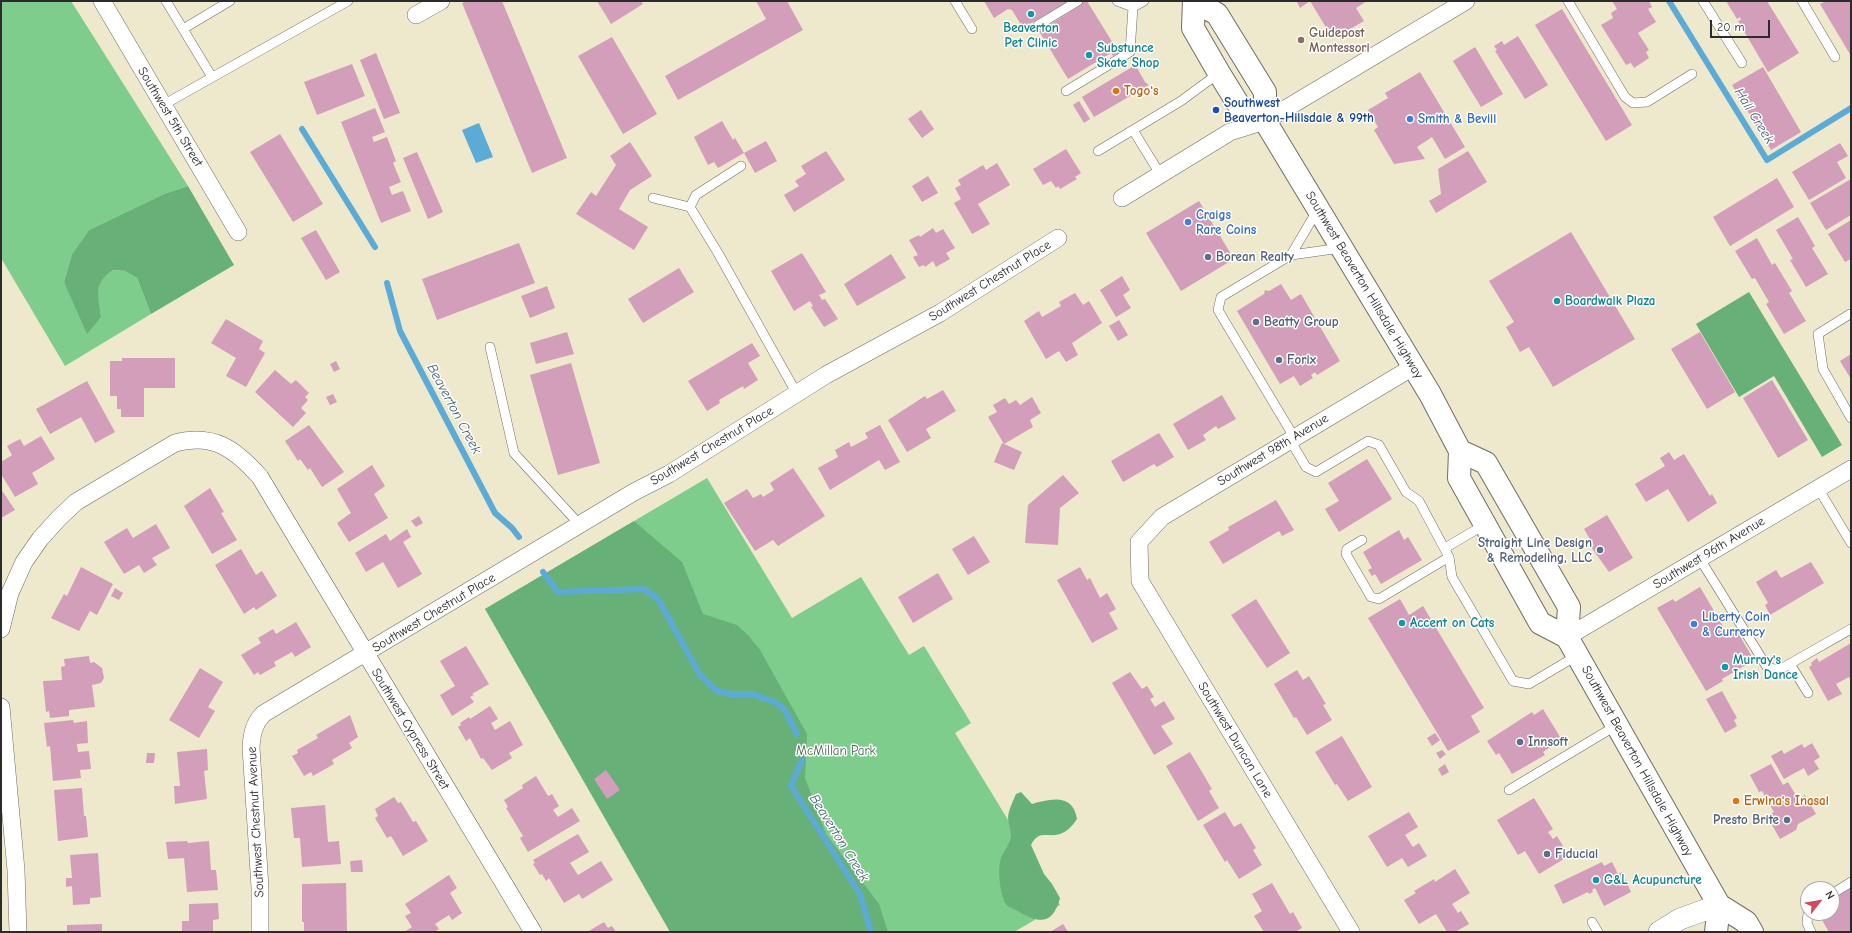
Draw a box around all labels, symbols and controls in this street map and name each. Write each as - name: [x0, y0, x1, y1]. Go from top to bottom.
- marker: Beaverton Pet Clinic: [1026, 9, 1036, 19]
- scale bar: [1712, 12, 1772, 38]
- place label: Beaverton Pet Clinic: [1003, 20, 1059, 51]
- text: 20 m: [1717, 20, 1745, 34]
- place label: Guidepost Montessori: [1309, 25, 1370, 56]
- marker: Guidepost Montessori: [1296, 35, 1306, 45]
- place label: Substunce Skate Shop: [1097, 40, 1159, 71]
- marker: Substunce Skate Shop: [1084, 50, 1094, 60]
- street label: Southwest 5th Street: [134, 64, 206, 170]
- place label: Togo's: [1124, 83, 1159, 99]
- water label: Hall Creek: [1730, 85, 1778, 147]
- marker: Togo's: [1111, 86, 1121, 96]
- place label: Southwest Beaverton-Hillsdale & 99th: [1224, 95, 1374, 126]
- marker: Southwest Beaverton-Hillsdale & 99th: [1211, 105, 1221, 115]
- place label: Smith & Bevill: [1418, 111, 1496, 127]
- marker: Smith & Bevill: [1405, 114, 1415, 124]
- street label: Southwest Beaverton Hillsdale Highway: [1302, 189, 1426, 381]
- place label: Craigs Rare Coins: [1196, 207, 1256, 238]
- marker: Craigs Rare Coins: [1183, 217, 1193, 227]
- street label: Southwest Chestnut Place: [926, 237, 1054, 325]
- place label: Borean Realty: [1216, 249, 1294, 265]
- marker: Borean Realty: [1203, 252, 1213, 262]
- place label: Boardwalk Plaza: [1565, 293, 1655, 309]
- marker: Boardwalk Plaza: [1552, 296, 1562, 306]
- place label: Beatty Group: [1264, 314, 1339, 330]
- marker: Beatty Group: [1251, 317, 1261, 327]
- place label: Forix: [1287, 352, 1316, 368]
- marker: Forix: [1274, 355, 1284, 365]
- water label: Beaverton Creek: [423, 361, 485, 457]
- street label: Southwest Chestnut Place: [648, 403, 776, 489]
- street label: Southwest 98th Avenue: [1215, 411, 1331, 489]
- street label: Southwest 96th Avenue: [1650, 513, 1768, 593]
- place label: Straight Line Design & Remodeling, LLC: [1478, 535, 1592, 566]
- marker: Straight Line Design & Remodeling, LLC: [1595, 545, 1605, 555]
- street label: Southwest Chestnut Place: [370, 570, 498, 656]
- place label: Liberty Coin & Currency: [1702, 609, 1770, 640]
- place label: Accent on Cats: [1410, 615, 1494, 631]
- marker: Accent on Cats: [1397, 618, 1407, 628]
- marker: Liberty Coin & Currency: [1689, 619, 1699, 629]
- place label: Murray's Irish Dance: [1733, 652, 1798, 683]
- marker: Murray's Irish Dance: [1720, 662, 1730, 672]
- street label: Southwest Beaverton Hillsdale Highway: [1578, 663, 1696, 859]
- street label: Southwest Cypress Street: [368, 666, 452, 792]
- street label: Southwest Duncan Lane: [1194, 679, 1276, 801]
- place label: Innsoft: [1528, 734, 1568, 750]
- marker: Innsoft: [1515, 737, 1525, 747]
- park label: McMillan Park: [796, 743, 876, 759]
- street label: Southwest Chestnut Avenue: [244, 746, 268, 898]
- water label: Beaverton Creek: [805, 791, 873, 885]
- place label: Erwina's Inasal: [1744, 793, 1829, 809]
- marker: Erwina's Inasal: [1731, 796, 1741, 806]
- place label: Presto Brite: [1713, 812, 1779, 828]
- marker: Presto Brite: [1782, 815, 1792, 825]
- place label: Fiducial: [1555, 846, 1598, 862]
- marker: Fiducial: [1542, 849, 1552, 859]
- place label: G&L Acupuncture: [1604, 872, 1702, 888]
- marker: G&L Acupuncture: [1591, 875, 1601, 885]
- north arrow: [1800, 881, 1840, 921]
- text: N: [1822, 889, 1837, 902]

